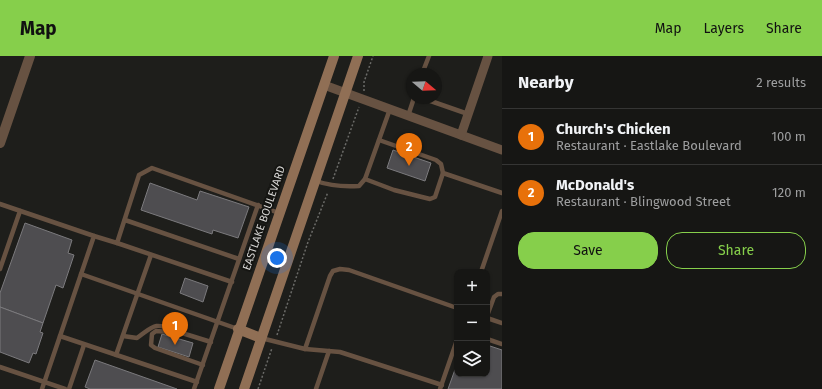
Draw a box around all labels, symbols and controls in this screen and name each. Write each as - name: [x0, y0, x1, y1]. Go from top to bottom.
- text: Map: [20, 17, 57, 40]
- text: Map: [655, 20, 681, 37]
- text: Layers: [703, 20, 744, 37]
- text: Share: [766, 20, 802, 37]
- north arrow: [406, 68, 442, 104]
- text: Nearby: [518, 72, 573, 93]
- text: 2 results: [756, 75, 806, 90]
- text: Church's Chicken: [556, 120, 671, 138]
- text: 1: [528, 129, 534, 144]
- text: 100 m: [771, 129, 806, 144]
- pin: 2: [396, 133, 422, 166]
- text: Restaurant · Eastlake Boulevard: [556, 138, 742, 153]
- street label: EASTLAKE BOULEVARD: [240, 164, 288, 272]
- text: McDonald's: [556, 176, 634, 194]
- text: 2: [528, 185, 534, 200]
- text: 120 m: [772, 185, 806, 200]
- text: Restaurant · Blingwood Street: [556, 194, 731, 209]
- button: Save: [518, 232, 658, 269]
- button: Share: [666, 232, 806, 269]
- your location: [267, 248, 287, 268]
- map controls: [454, 269, 490, 377]
- button: +: [454, 269, 490, 305]
- button: −: [454, 305, 490, 341]
- pin: 1: [162, 312, 188, 345]
- button: layers: [454, 341, 490, 377]

